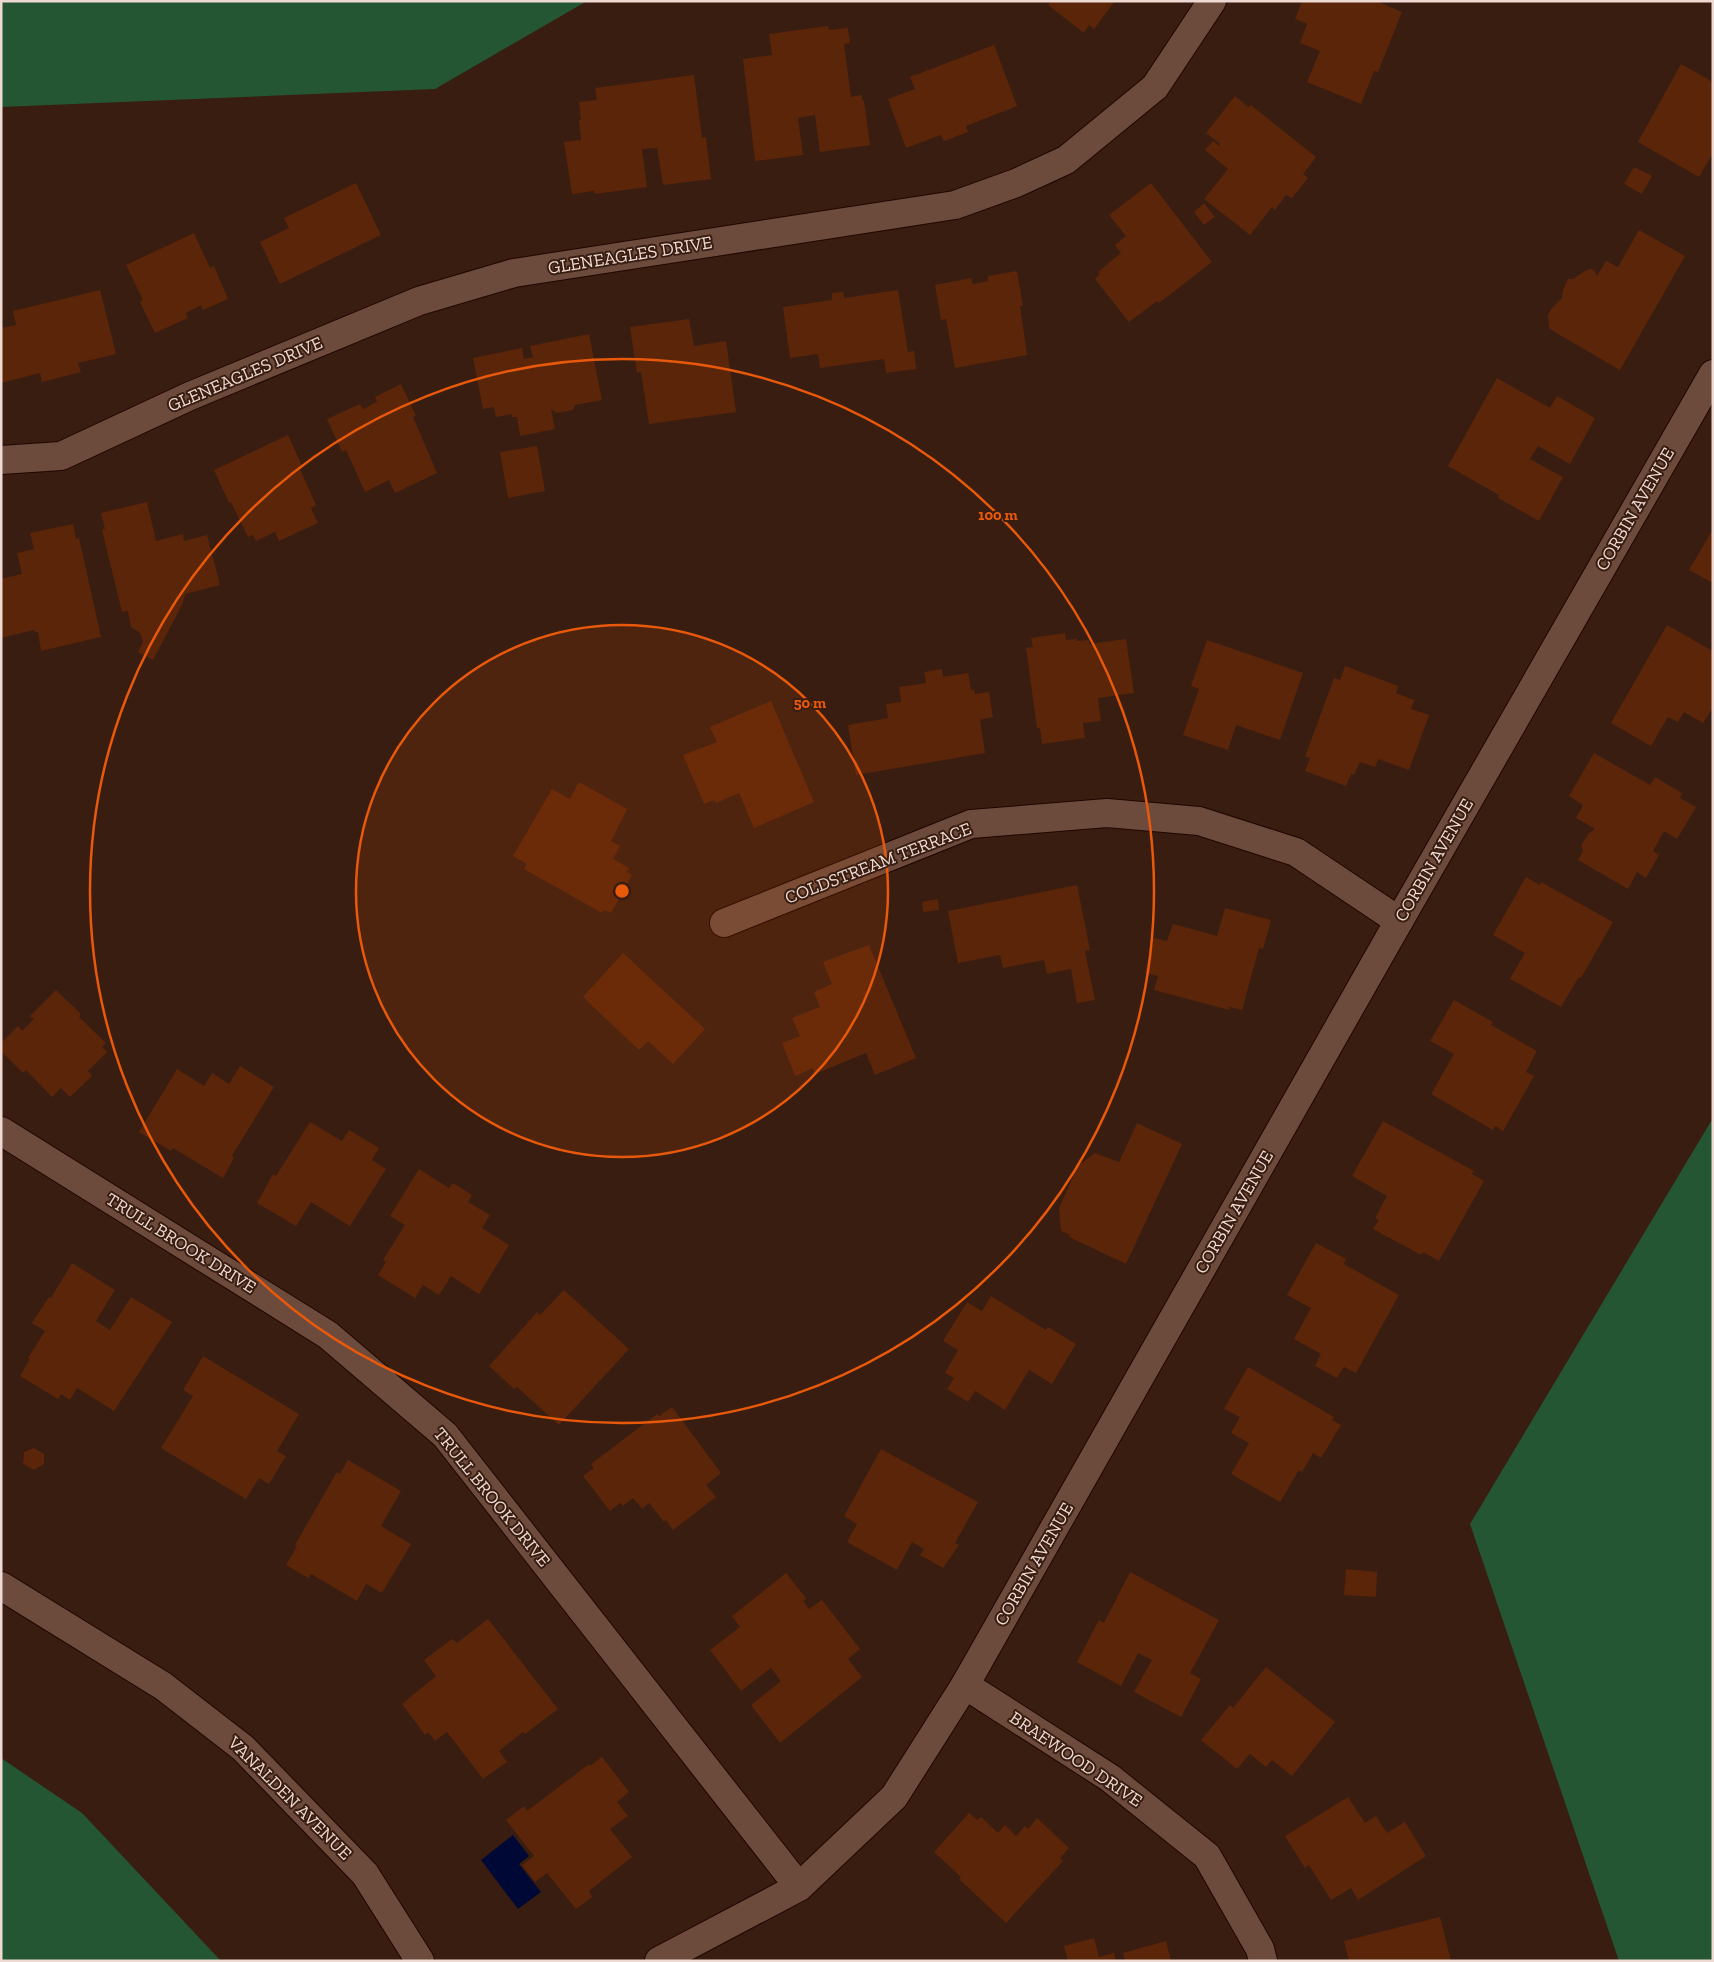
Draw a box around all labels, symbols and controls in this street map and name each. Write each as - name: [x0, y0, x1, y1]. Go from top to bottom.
- street label: GLENEAGLES DRIVE: [546, 231, 714, 279]
- street label: GLENEAGLES DRIVE: [164, 331, 326, 417]
- street label: CORBIN AVENUE: [1591, 443, 1679, 575]
- text: 100 m: [978, 506, 1018, 524]
- text: 50 m: [794, 694, 826, 712]
- street label: CORBIN AVENUE: [1390, 794, 1478, 926]
- street label: COLDSTREAM TERRACE: [782, 817, 974, 909]
- centre of rings: [613, 882, 631, 900]
- street label: CORBIN AVENUE: [1190, 1146, 1278, 1278]
- street label: TRULL BROOK DRIVE: [102, 1188, 260, 1298]
- street label: TRULL BROOK DRIVE: [429, 1423, 555, 1571]
- street label: CORBIN AVENUE: [990, 1498, 1078, 1630]
- street label: BRAEWOOD DRIVE: [1006, 1707, 1146, 1811]
- street label: VANALDEN AVENUE: [223, 1731, 356, 1864]

